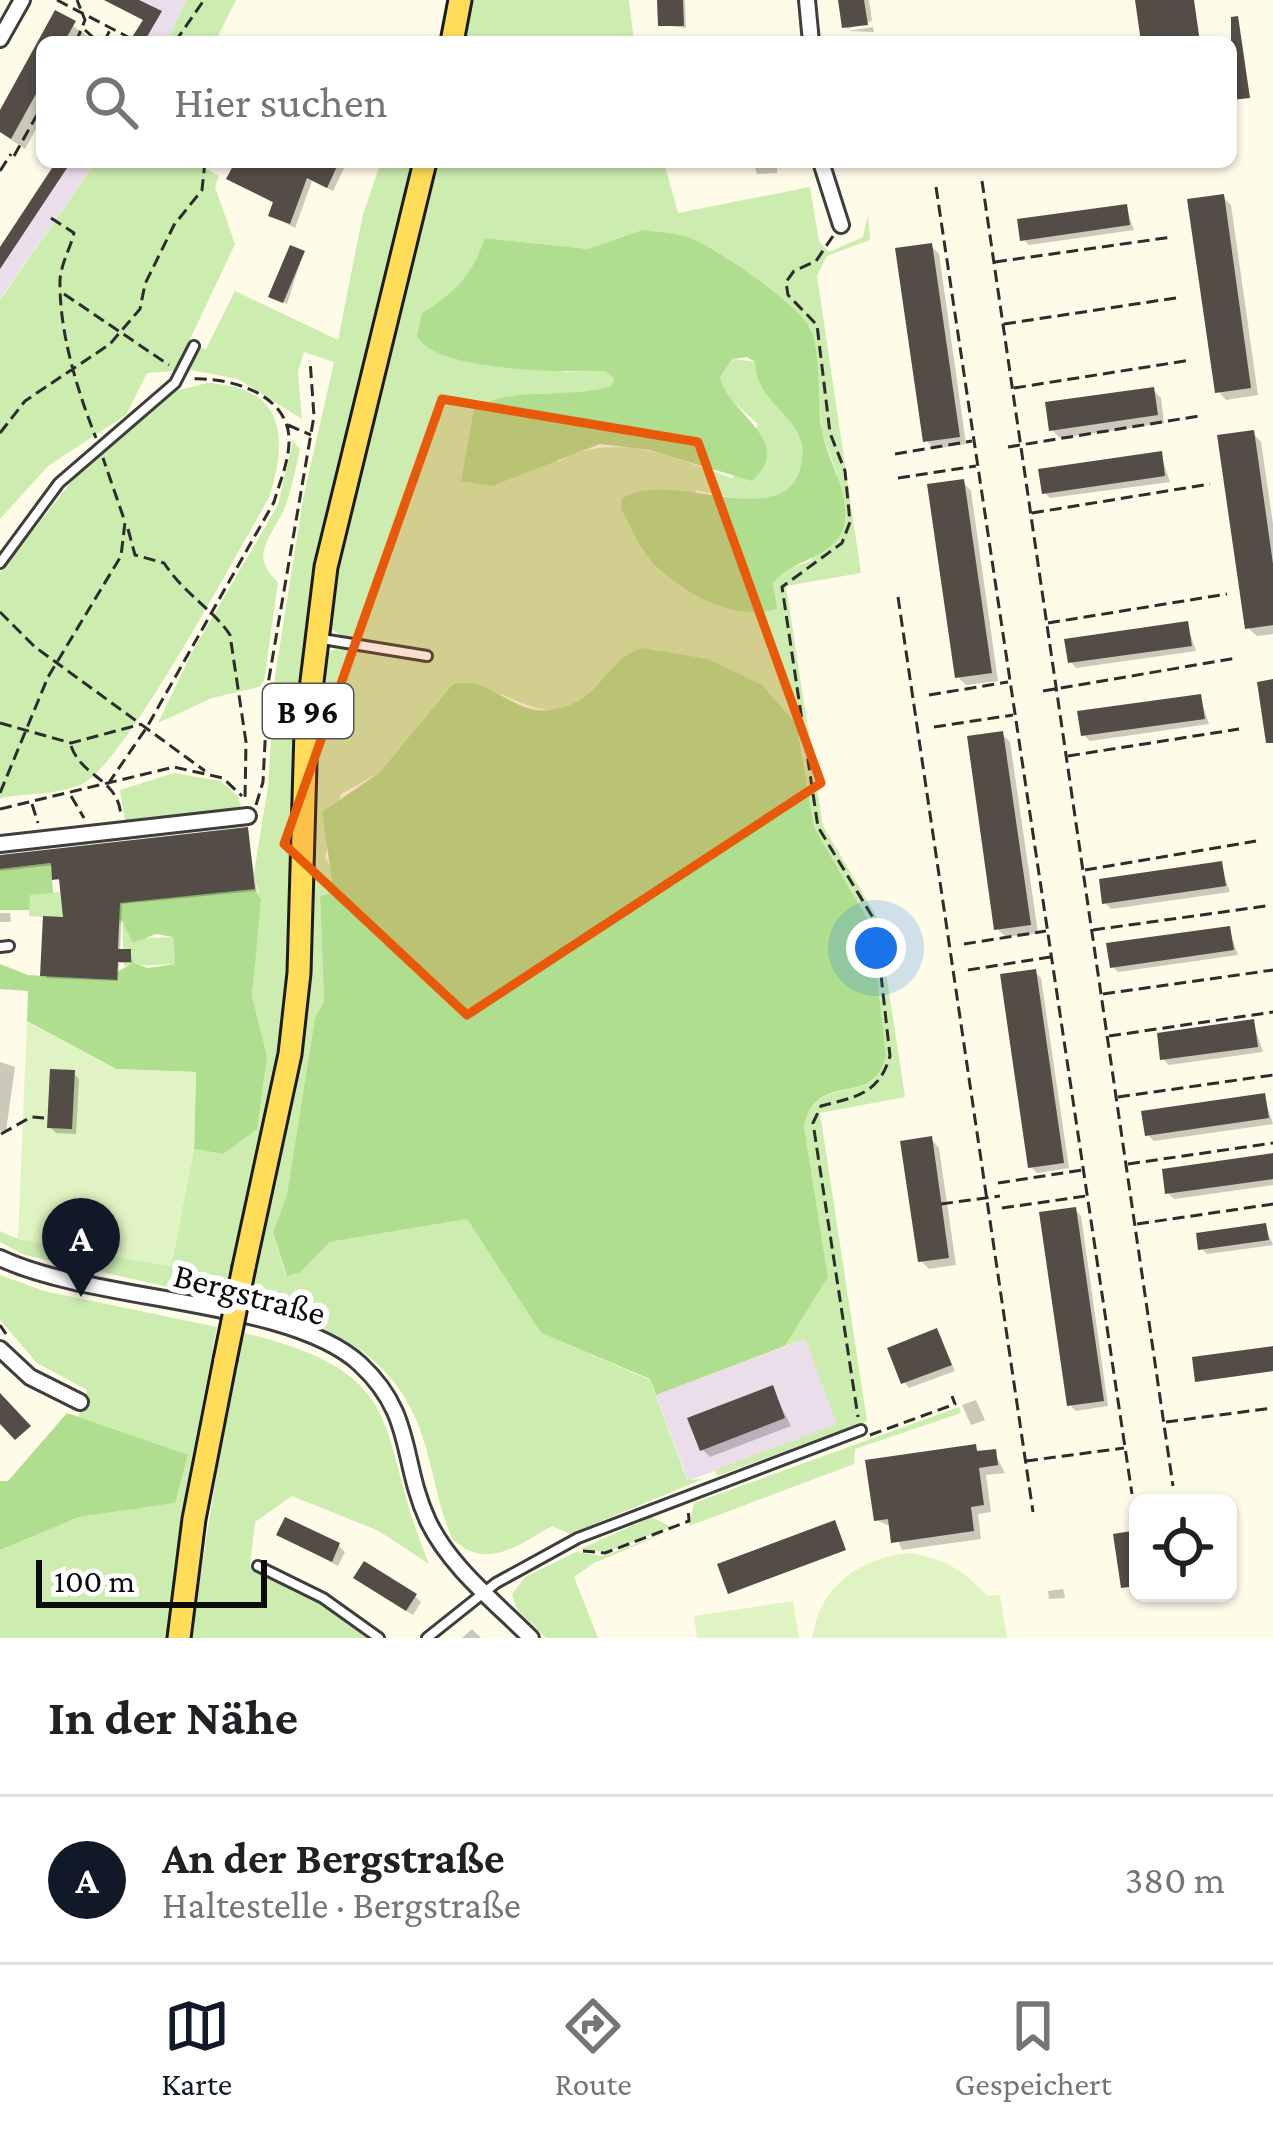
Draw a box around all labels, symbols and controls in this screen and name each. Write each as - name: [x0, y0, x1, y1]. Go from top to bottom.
- search box: [36, 36, 1237, 168]
- icon: search: [78, 69, 144, 135]
- text: Hier suchen: [174, 77, 388, 127]
- road number: B 96: [263, 684, 353, 738]
- your location: [846, 918, 906, 978]
- pin: A: [42, 1198, 120, 1297]
- street label: Bergstraße: [169, 1255, 330, 1333]
- map controls: [1129, 1494, 1237, 1602]
- button: locate: [1129, 1494, 1237, 1602]
- scale bar: [36, 1554, 267, 1607]
- text: 100 m: [54, 1562, 135, 1599]
- text: In der Nähe: [48, 1688, 298, 1745]
- text: An der Bergstraße: [162, 1833, 505, 1883]
- text: A: [75, 1858, 99, 1901]
- text: 380 m: [1125, 1858, 1225, 1901]
- text: Haltestelle · Bergstraße: [162, 1883, 521, 1926]
- tab: Karte: [161, 1993, 232, 2102]
- tab: Route: [555, 1993, 632, 2102]
- tab: Gespeichert: [954, 1993, 1112, 2102]

